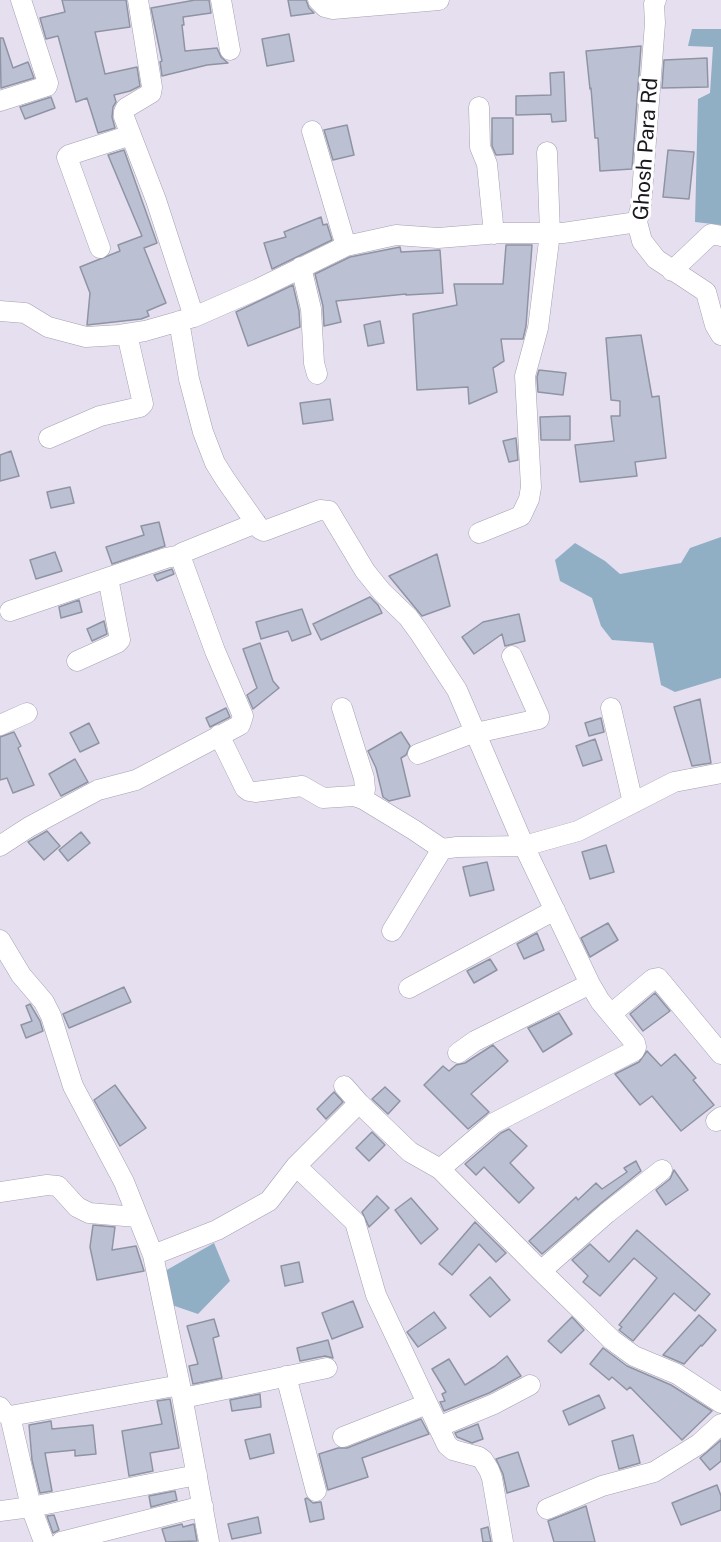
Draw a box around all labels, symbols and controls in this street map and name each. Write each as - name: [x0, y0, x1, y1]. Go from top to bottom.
- street label: Ghosh Para Rd: [628, 77, 664, 221]

